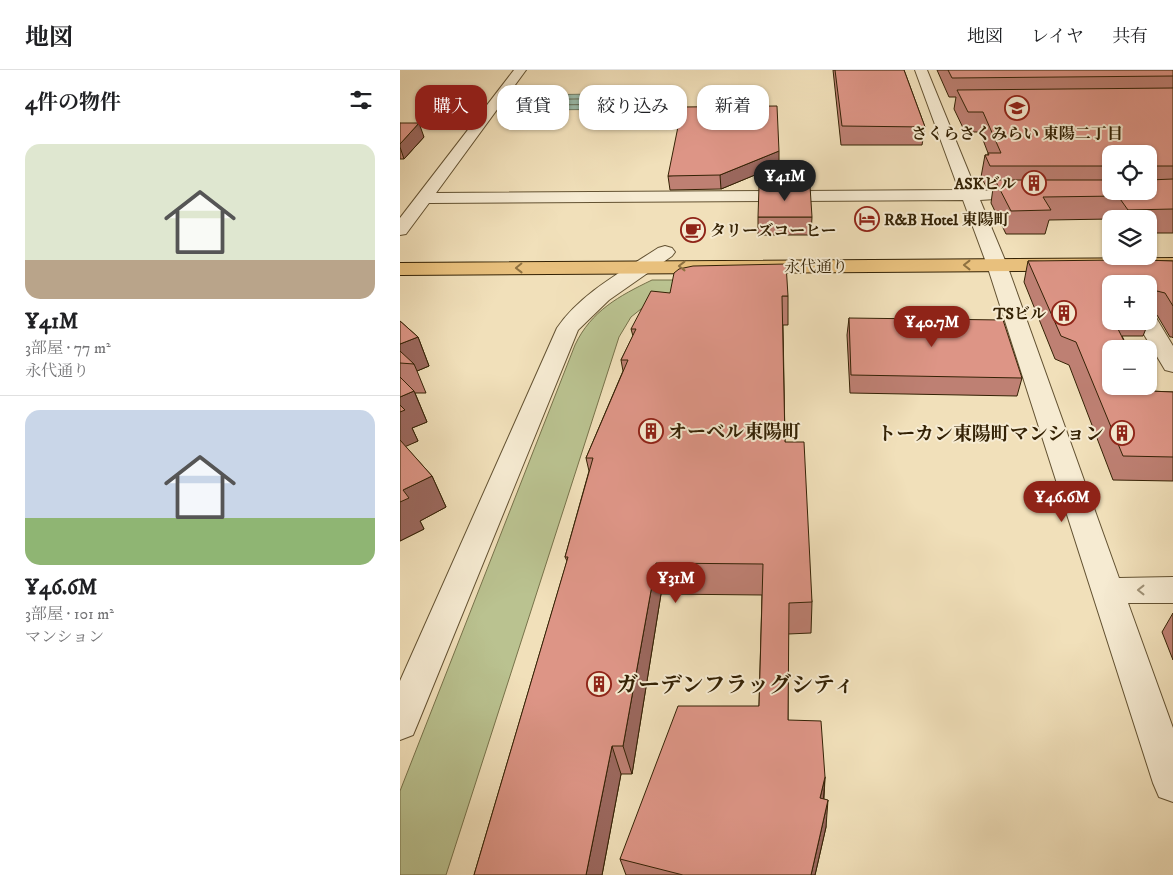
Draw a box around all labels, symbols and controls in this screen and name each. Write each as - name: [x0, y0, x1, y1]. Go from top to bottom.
- text: 地図: [25, 23, 73, 53]
- text: 地図: [967, 26, 1003, 48]
- text: レイヤ: [1031, 26, 1084, 48]
- text: 共有: [1112, 26, 1148, 48]
- chip: 購入: [415, 85, 487, 130]
- chip: 賃貸: [497, 85, 569, 130]
- chip: 絞り込み: [579, 85, 687, 130]
- chip: 新着: [697, 85, 769, 130]
- icon: filters: [347, 86, 375, 114]
- text: 4件の物件: [25, 90, 121, 116]
- school or university icon: さくらさくみらい 東陽二丁目: [1004, 95, 1030, 121]
- place label: さくらさくみらい 東陽二丁目: [911, 124, 1123, 144]
- map controls: [1102, 145, 1157, 395]
- button: locate: [1102, 145, 1157, 200]
- pin: ¥41M: [755, 160, 815, 202]
- text: ¥41M: [765, 166, 805, 186]
- building icon: ASKビル: [1021, 170, 1047, 196]
- place label: ASKビル: [953, 174, 1016, 194]
- icon: home: [155, 177, 245, 267]
- hotel icon: R&B Hotel 東陽町: [854, 206, 880, 232]
- place label: R&B Hotel 東陽町: [884, 210, 1009, 230]
- button: layers: [1102, 210, 1157, 265]
- cafe icon: タリーズコーヒー: [680, 217, 706, 243]
- place label: タリーズコーヒー: [710, 221, 837, 241]
- street label: 永代通り: [784, 257, 848, 277]
- one-way arrow: [963, 260, 970, 270]
- one-way arrow: [678, 261, 686, 271]
- one-way arrow: [515, 263, 523, 273]
- button: +: [1102, 275, 1157, 330]
- building icon: TSビル: [1051, 300, 1077, 326]
- place label: TSビル: [992, 304, 1046, 324]
- pin: ¥40.7M: [891, 306, 973, 348]
- text: ¥41M: [25, 309, 78, 335]
- text: ¥40.7M: [905, 312, 959, 332]
- text: 3部屋 · 77 m²: [25, 338, 111, 358]
- button: −: [1102, 340, 1157, 395]
- text: 永代通り: [25, 361, 89, 381]
- building icon: オーベル東陽町: [638, 418, 664, 444]
- building icon: トーカン東陽町マンション: [1109, 420, 1135, 446]
- place label: オーベル東陽町: [668, 421, 801, 444]
- place label: トーカン東陽町マンション: [877, 423, 1104, 446]
- icon: home: [155, 442, 245, 532]
- pin: ¥46.6M: [1021, 480, 1103, 523]
- text: ¥46.6M: [1034, 487, 1090, 507]
- pin: ¥31M: [646, 562, 706, 604]
- text: ¥31M: [657, 568, 695, 588]
- text: ¥46.6M: [25, 575, 97, 601]
- one-way arrow: [1136, 585, 1144, 595]
- text: 3部屋 · 101 m²: [25, 604, 114, 624]
- text: マンション: [25, 627, 104, 647]
- building icon: ガーデンフラッグシティ: [586, 671, 612, 697]
- place label: ガーデンフラッグシティ: [616, 672, 855, 699]

